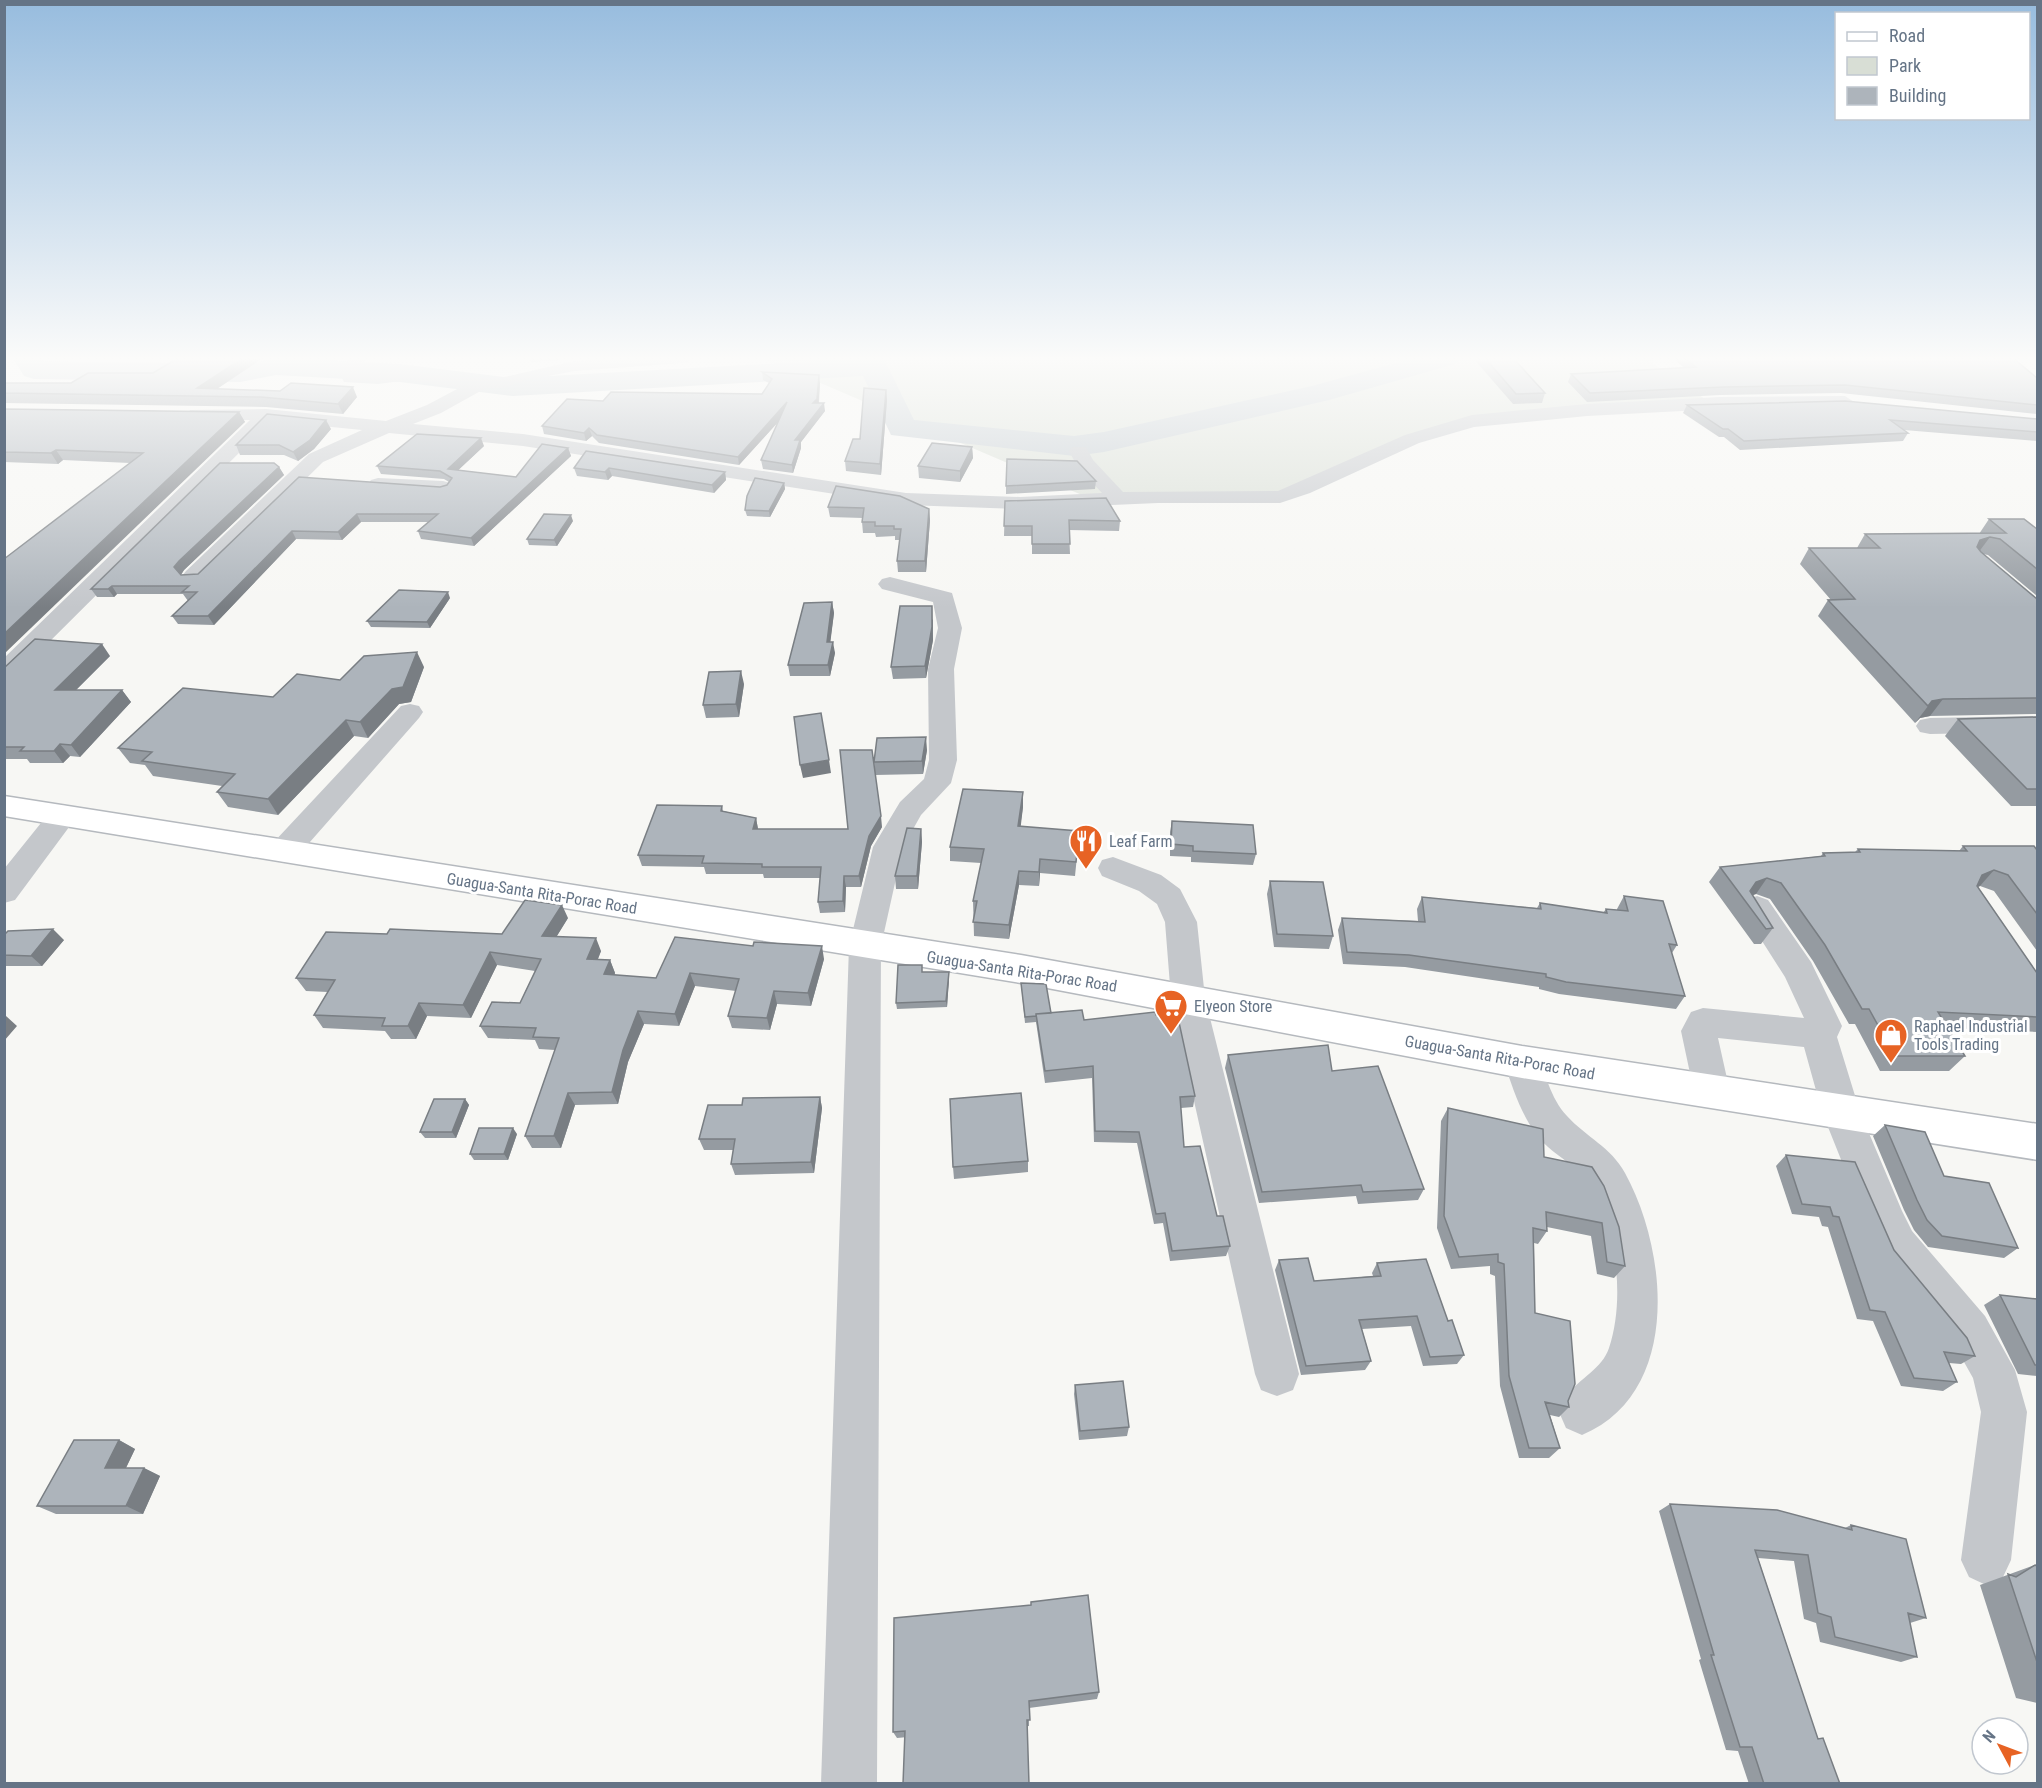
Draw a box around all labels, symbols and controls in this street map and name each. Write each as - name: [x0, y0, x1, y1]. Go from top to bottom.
- legend: [1835, 12, 2030, 120]
- text: Road: [1889, 25, 1925, 46]
- text: Park: [1889, 55, 1921, 76]
- text: Building: [1889, 85, 1946, 106]
- restaurant icon: Leaf Farm: [1068, 823, 1104, 870]
- place label: Leaf Farm: [1109, 832, 1173, 851]
- street label: Guagua-Santa Rita-Porac Road: [445, 869, 639, 918]
- street label: Guagua-Santa Rita-Porac Road: [925, 947, 1119, 996]
- supermarket icon: Elyeon Store: [1153, 988, 1189, 1035]
- place label: Elyeon Store: [1194, 997, 1272, 1016]
- shop icon: Raphael Industrial Tools Trading: [1873, 1017, 1909, 1064]
- place label: Raphael Industrial Tools Trading: [1914, 1017, 2028, 1054]
- street label: Guagua-Santa Rita-Porac Road: [1403, 1031, 1596, 1084]
- north arrow: [1970, 1716, 2030, 1776]
- text: N: [1979, 1727, 1999, 1746]

